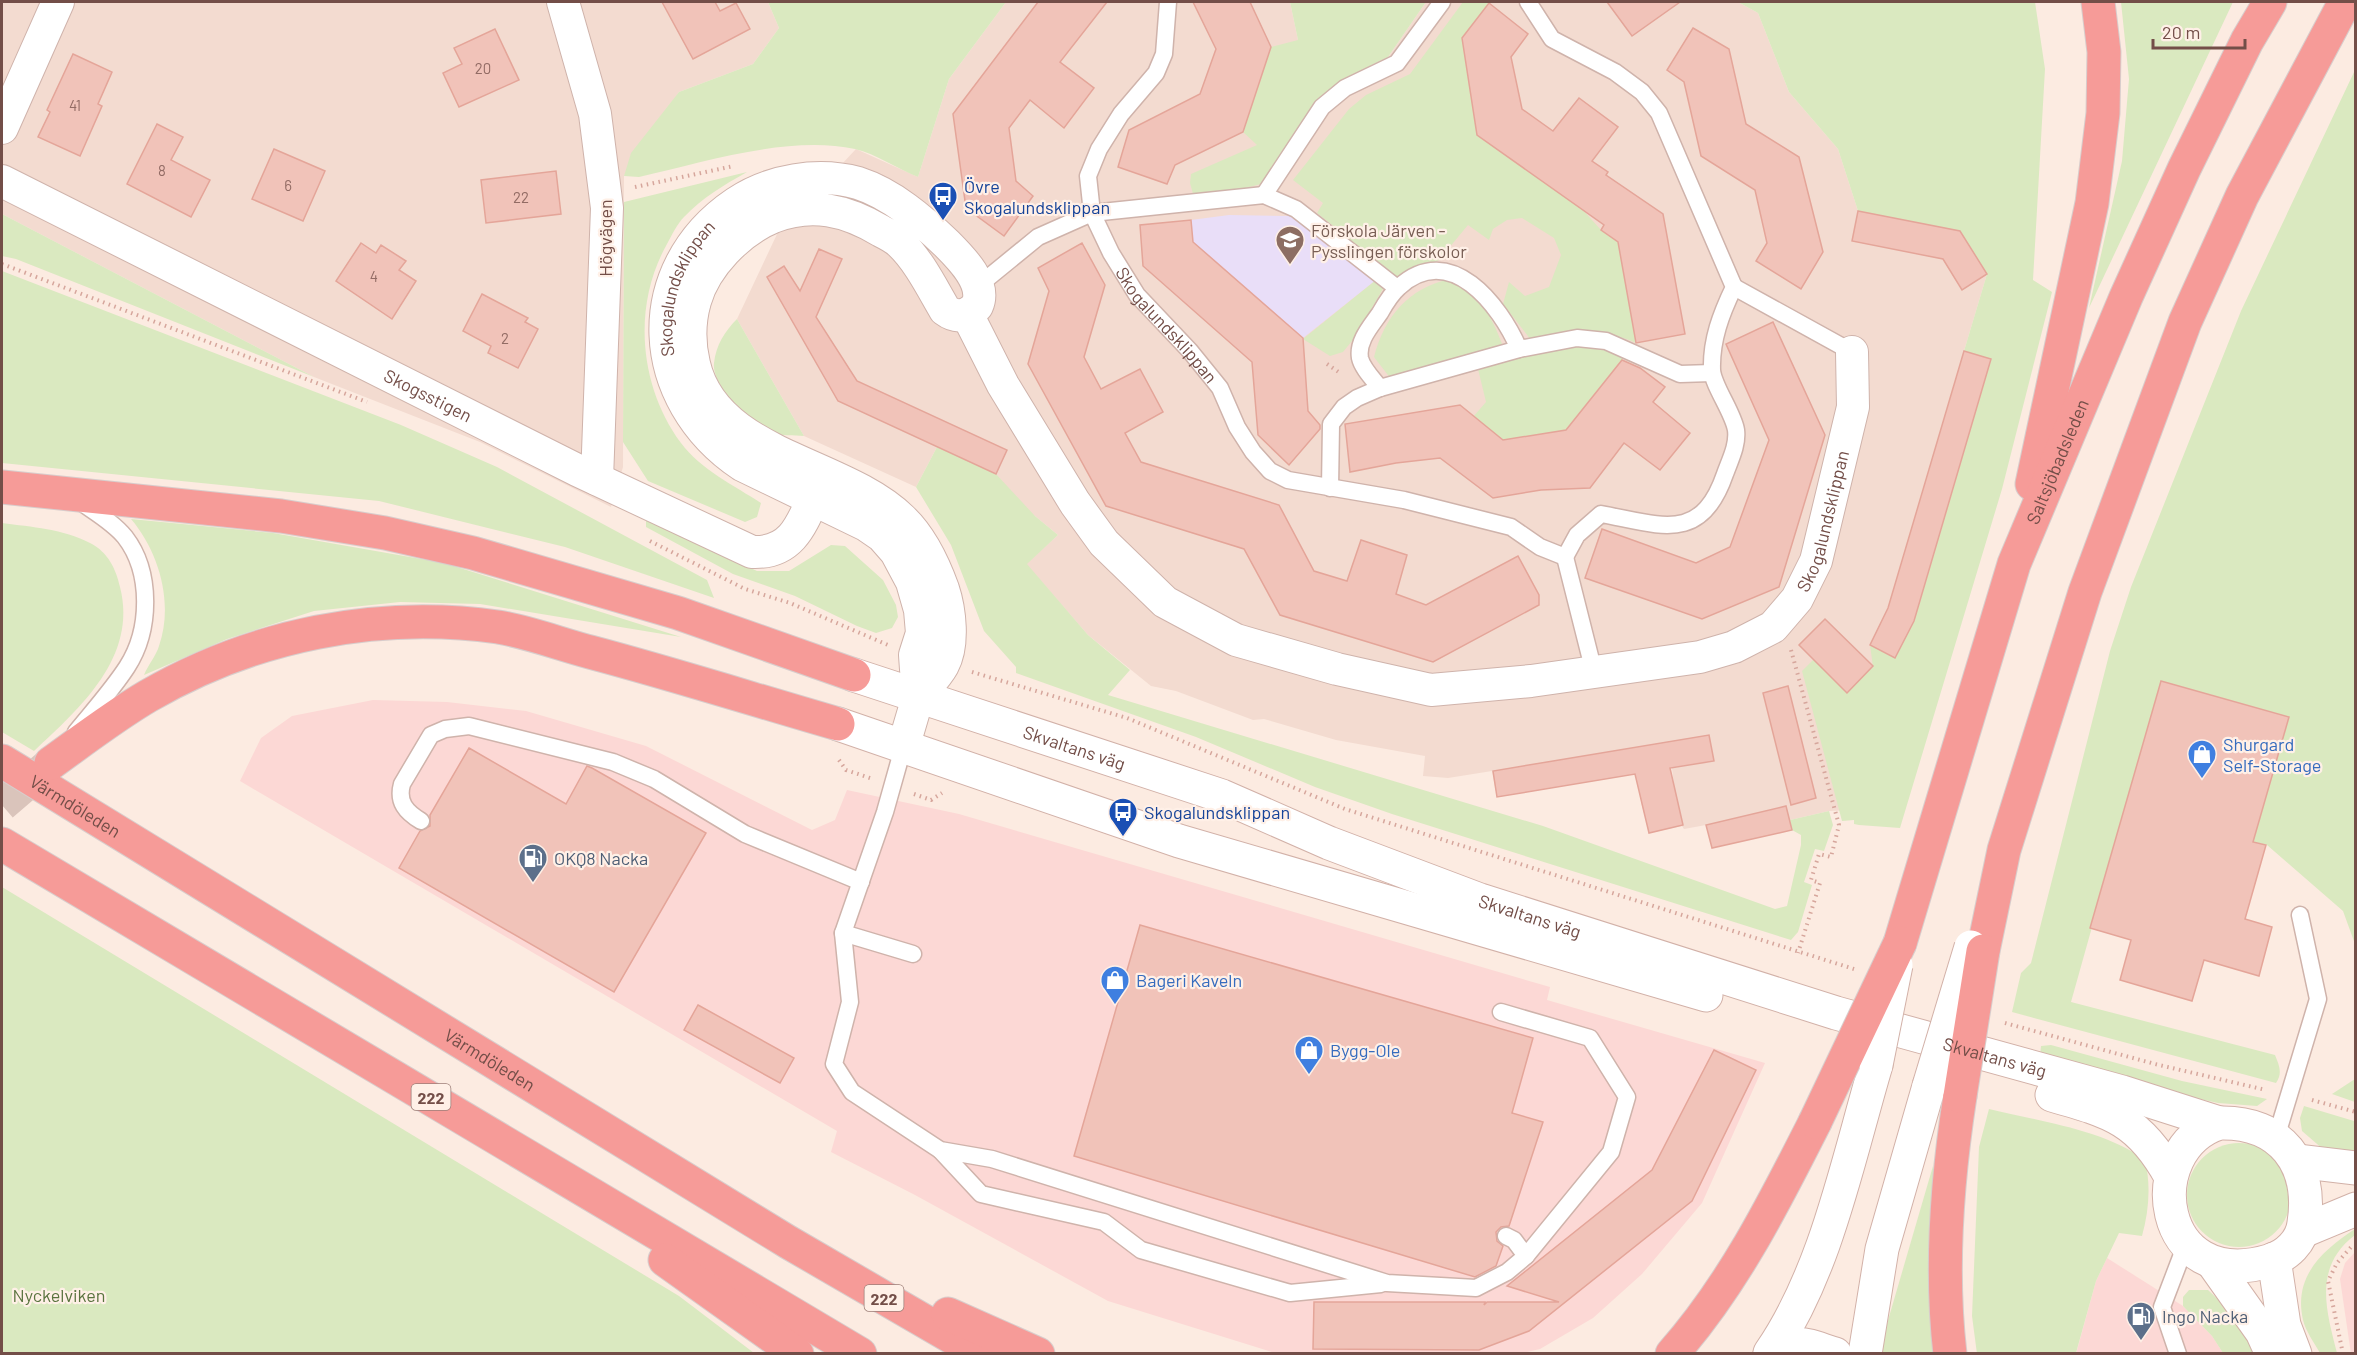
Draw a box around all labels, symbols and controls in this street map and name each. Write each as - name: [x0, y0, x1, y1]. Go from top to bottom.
- scale bar: [2153, 12, 2244, 50]
- text: 20 m: [2162, 21, 2200, 43]
- house number: 20: [475, 59, 491, 77]
- house number: 41: [69, 96, 81, 114]
- house number: 8: [158, 161, 166, 179]
- place label: Övre Skogalundsklippan: [964, 175, 1110, 218]
- house number: 6: [284, 176, 292, 194]
- bus stop icon: Övre Skogalundsklippan: [927, 180, 959, 222]
- house number: 22: [513, 188, 529, 206]
- street label: Högvägen: [594, 199, 616, 277]
- street label: Skogalundsklippan: [654, 215, 719, 358]
- place label: Förskola Järven - Pysslingen förskolor: [1311, 219, 1467, 262]
- school or university icon: Förskola Järven - Pysslingen förskolor: [1274, 224, 1306, 266]
- street label: Skogalundsklippan: [1111, 263, 1222, 387]
- house number: 4: [370, 267, 378, 285]
- house number: 2: [501, 329, 509, 347]
- street label: Skogsstigen: [381, 364, 476, 427]
- street label: Saltsjöbadsleden: [2021, 396, 2093, 527]
- street label: Skogalundsklippan: [1791, 448, 1853, 595]
- street label: Skvaltans väg: [1021, 720, 1128, 774]
- place label: Shurgard Self-Storage: [2223, 733, 2321, 776]
- shop icon: Shurgard Self-Storage: [2186, 738, 2218, 780]
- street label: Värmdöleden: [26, 770, 125, 842]
- bus stop icon: Skogalundsklippan: [1107, 796, 1139, 838]
- place label: Skogalundsklippan: [1144, 801, 1290, 823]
- fuel station icon: OKQ8 Nacka: [517, 842, 549, 884]
- place label: OKQ8 Nacka: [554, 847, 648, 869]
- street label: Skvaltans väg: [1476, 889, 1584, 942]
- shop icon: Bageri Kaveln: [1099, 964, 1131, 1006]
- place label: Bageri Kaveln: [1136, 969, 1242, 991]
- street label: Värmdöleden: [440, 1023, 539, 1096]
- street label: Skvaltans väg: [1941, 1032, 2049, 1082]
- shop icon: Bygg-Ole: [1293, 1034, 1325, 1076]
- place label: Bygg-Ole: [1330, 1039, 1400, 1061]
- road number: 222: [412, 1084, 450, 1110]
- park label: Nyckelviken: [12, 1284, 106, 1306]
- road number: 222: [864, 1285, 904, 1311]
- fuel station icon: Ingo Nacka: [2125, 1300, 2157, 1342]
- place label: Ingo Nacka: [2162, 1305, 2248, 1327]

